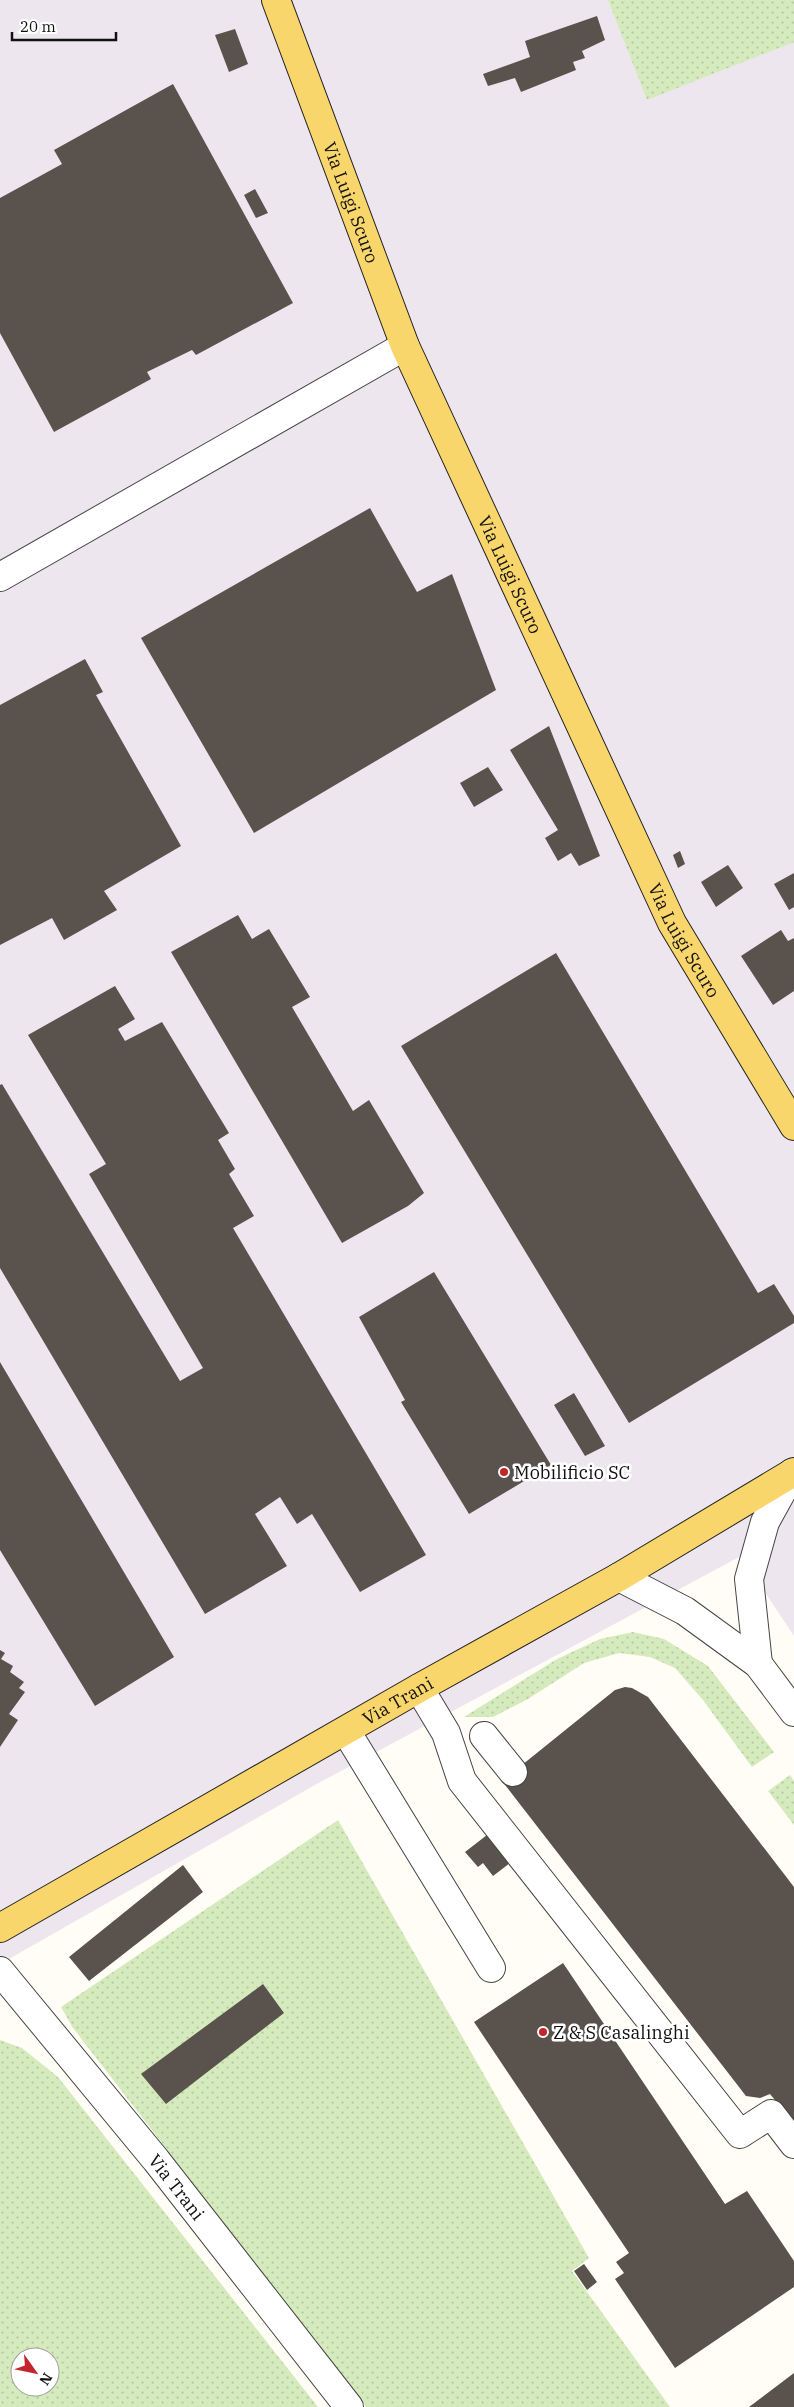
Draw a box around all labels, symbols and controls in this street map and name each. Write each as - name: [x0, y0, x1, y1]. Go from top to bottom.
- scale bar: [12, 10, 116, 42]
- text: 20 m: [20, 17, 56, 36]
- street label: Via Luigi Scuro: [318, 139, 384, 266]
- street label: Via Luigi Scuro: [474, 512, 548, 637]
- street label: Via Luigi Scuro: [644, 879, 725, 1002]
- place label: Mobilificio SC: [514, 1461, 630, 1484]
- marker: Mobilificio SC: [498, 1466, 510, 1478]
- street label: Via Trani: [358, 1671, 437, 1730]
- place label: Z & S Casalinghi: [553, 2021, 690, 2044]
- marker: Z & S Casalinghi: [537, 2026, 549, 2038]
- street label: Via Trani: [144, 2149, 210, 2225]
- north arrow: [10, 2347, 60, 2397]
- text: N: [35, 2370, 56, 2389]

